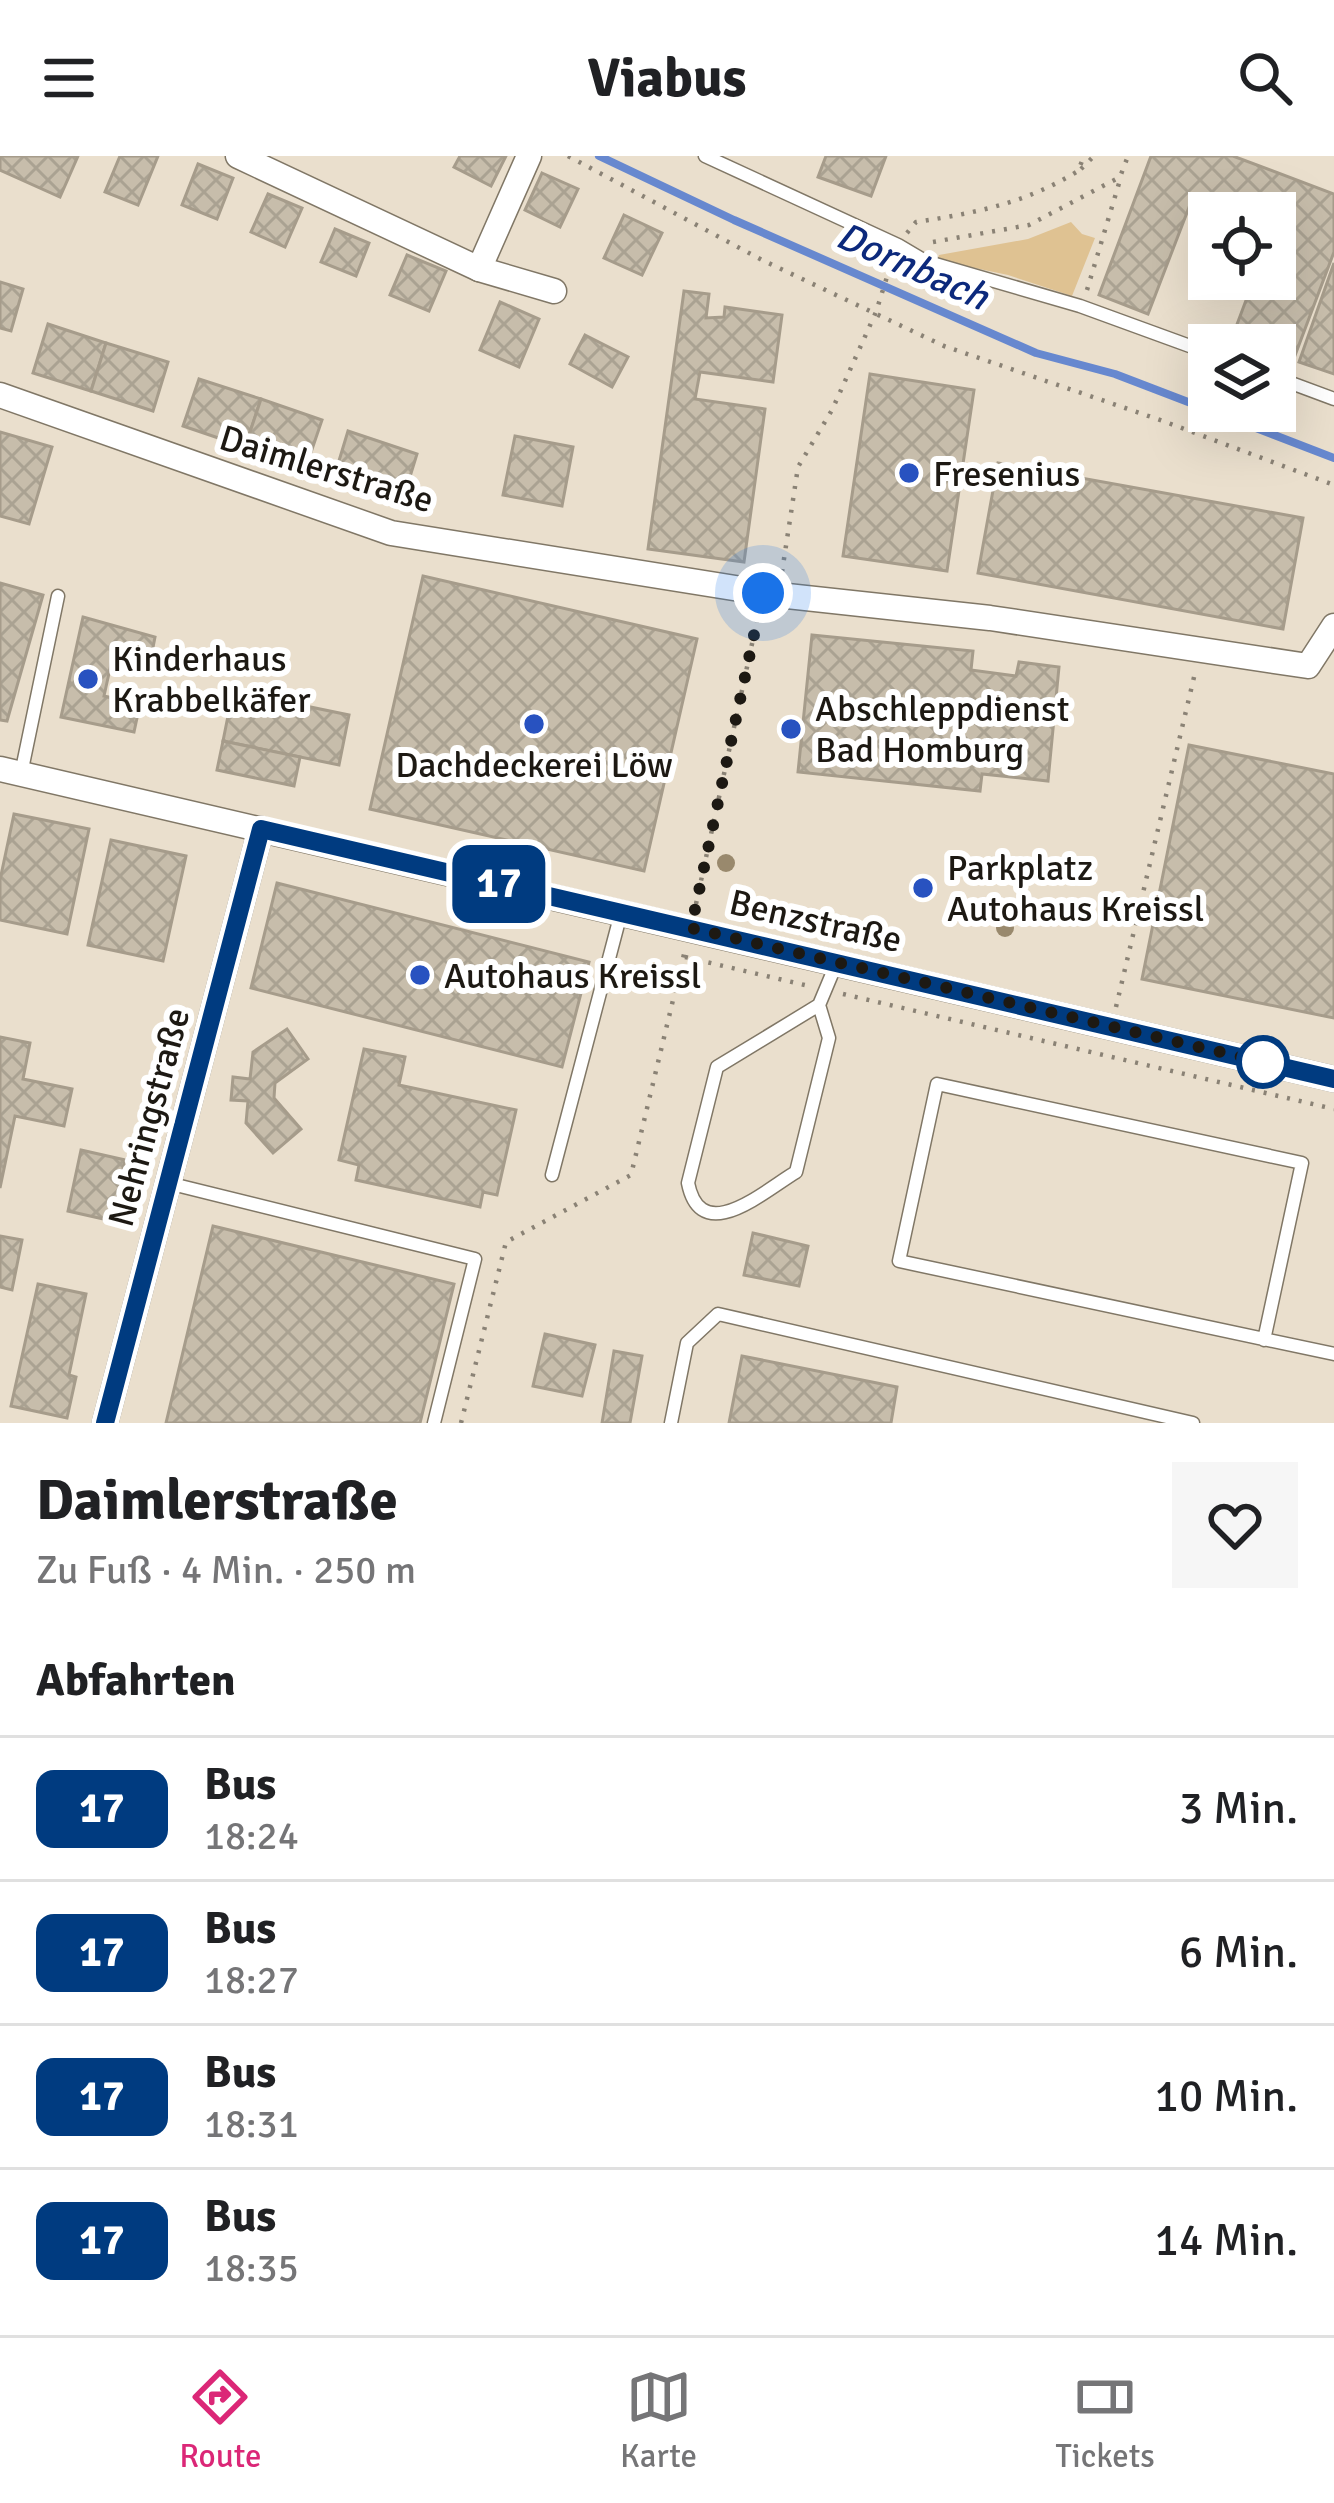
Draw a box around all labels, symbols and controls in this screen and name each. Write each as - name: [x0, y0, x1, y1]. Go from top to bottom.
- icon: menu: [36, 45, 102, 111]
- text: Viabus: [587, 45, 747, 112]
- icon: search: [1232, 45, 1298, 111]
- map controls: [1188, 192, 1296, 432]
- button: locate: [1188, 192, 1296, 300]
- water label: Dornbach: [829, 211, 997, 321]
- button: layers: [1188, 324, 1296, 432]
- street label: Daimlerstraße: [214, 416, 439, 523]
- place label: Fresenius: [933, 452, 1080, 497]
- marker: Fresenius: [896, 460, 922, 486]
- your location: [733, 563, 793, 623]
- place label: Kinderhaus Krabbelkäfer: [112, 637, 311, 723]
- marker: Kinderhaus Krabbelkäfer: [75, 666, 101, 692]
- place label: Abschleppdienst Bad Homburg: [815, 687, 1069, 773]
- marker: Dachdeckerei Löw: [521, 711, 547, 737]
- marker: Abschleppdienst Bad Homburg: [778, 716, 804, 742]
- place label: Dachdeckerei Löw: [395, 743, 673, 788]
- line badge: 17: [445, 845, 553, 923]
- place label: Parkplatz Autohaus Kreissl: [947, 846, 1204, 932]
- text: 17: [476, 858, 522, 909]
- marker: Parkplatz Autohaus Kreissl: [910, 875, 936, 901]
- street label: Benzstraße: [725, 880, 906, 963]
- place label: Autohaus Kreissl: [444, 954, 701, 999]
- marker: Autohaus Kreissl: [407, 962, 433, 988]
- street label: Nehringstraße: [99, 1003, 200, 1232]
- unlabelled marker: [1238, 1037, 1288, 1087]
- button: heart: [1172, 1462, 1298, 1588]
- text: Daimlerstraße: [36, 1465, 398, 1536]
- text: Zu Fuß · 4 Min. · 250 m: [36, 1546, 416, 1594]
- text: Abfahrten: [36, 1653, 236, 1708]
- text: Bus: [204, 1757, 276, 1812]
- text: 3 Min.: [1179, 1781, 1298, 1836]
- text: 17: [79, 1783, 125, 1834]
- text: 18:24: [204, 1812, 299, 1860]
- text: Bus: [204, 1901, 276, 1956]
- text: 6 Min.: [1179, 1925, 1298, 1980]
- text: 17: [79, 1927, 125, 1978]
- text: 18:27: [204, 1956, 299, 2004]
- text: Bus: [204, 2045, 276, 2100]
- text: 10 Min.: [1155, 2069, 1298, 2124]
- text: 17: [79, 2071, 125, 2122]
- text: 18:31: [204, 2100, 299, 2148]
- text: Bus: [204, 2189, 276, 2244]
- text: 14 Min.: [1155, 2213, 1298, 2268]
- text: 17: [79, 2215, 125, 2266]
- text: 18:35: [204, 2244, 299, 2292]
- tab: Route: [179, 2364, 262, 2477]
- tab: Karte: [620, 2364, 697, 2477]
- tab: Tickets: [1056, 2364, 1155, 2477]

